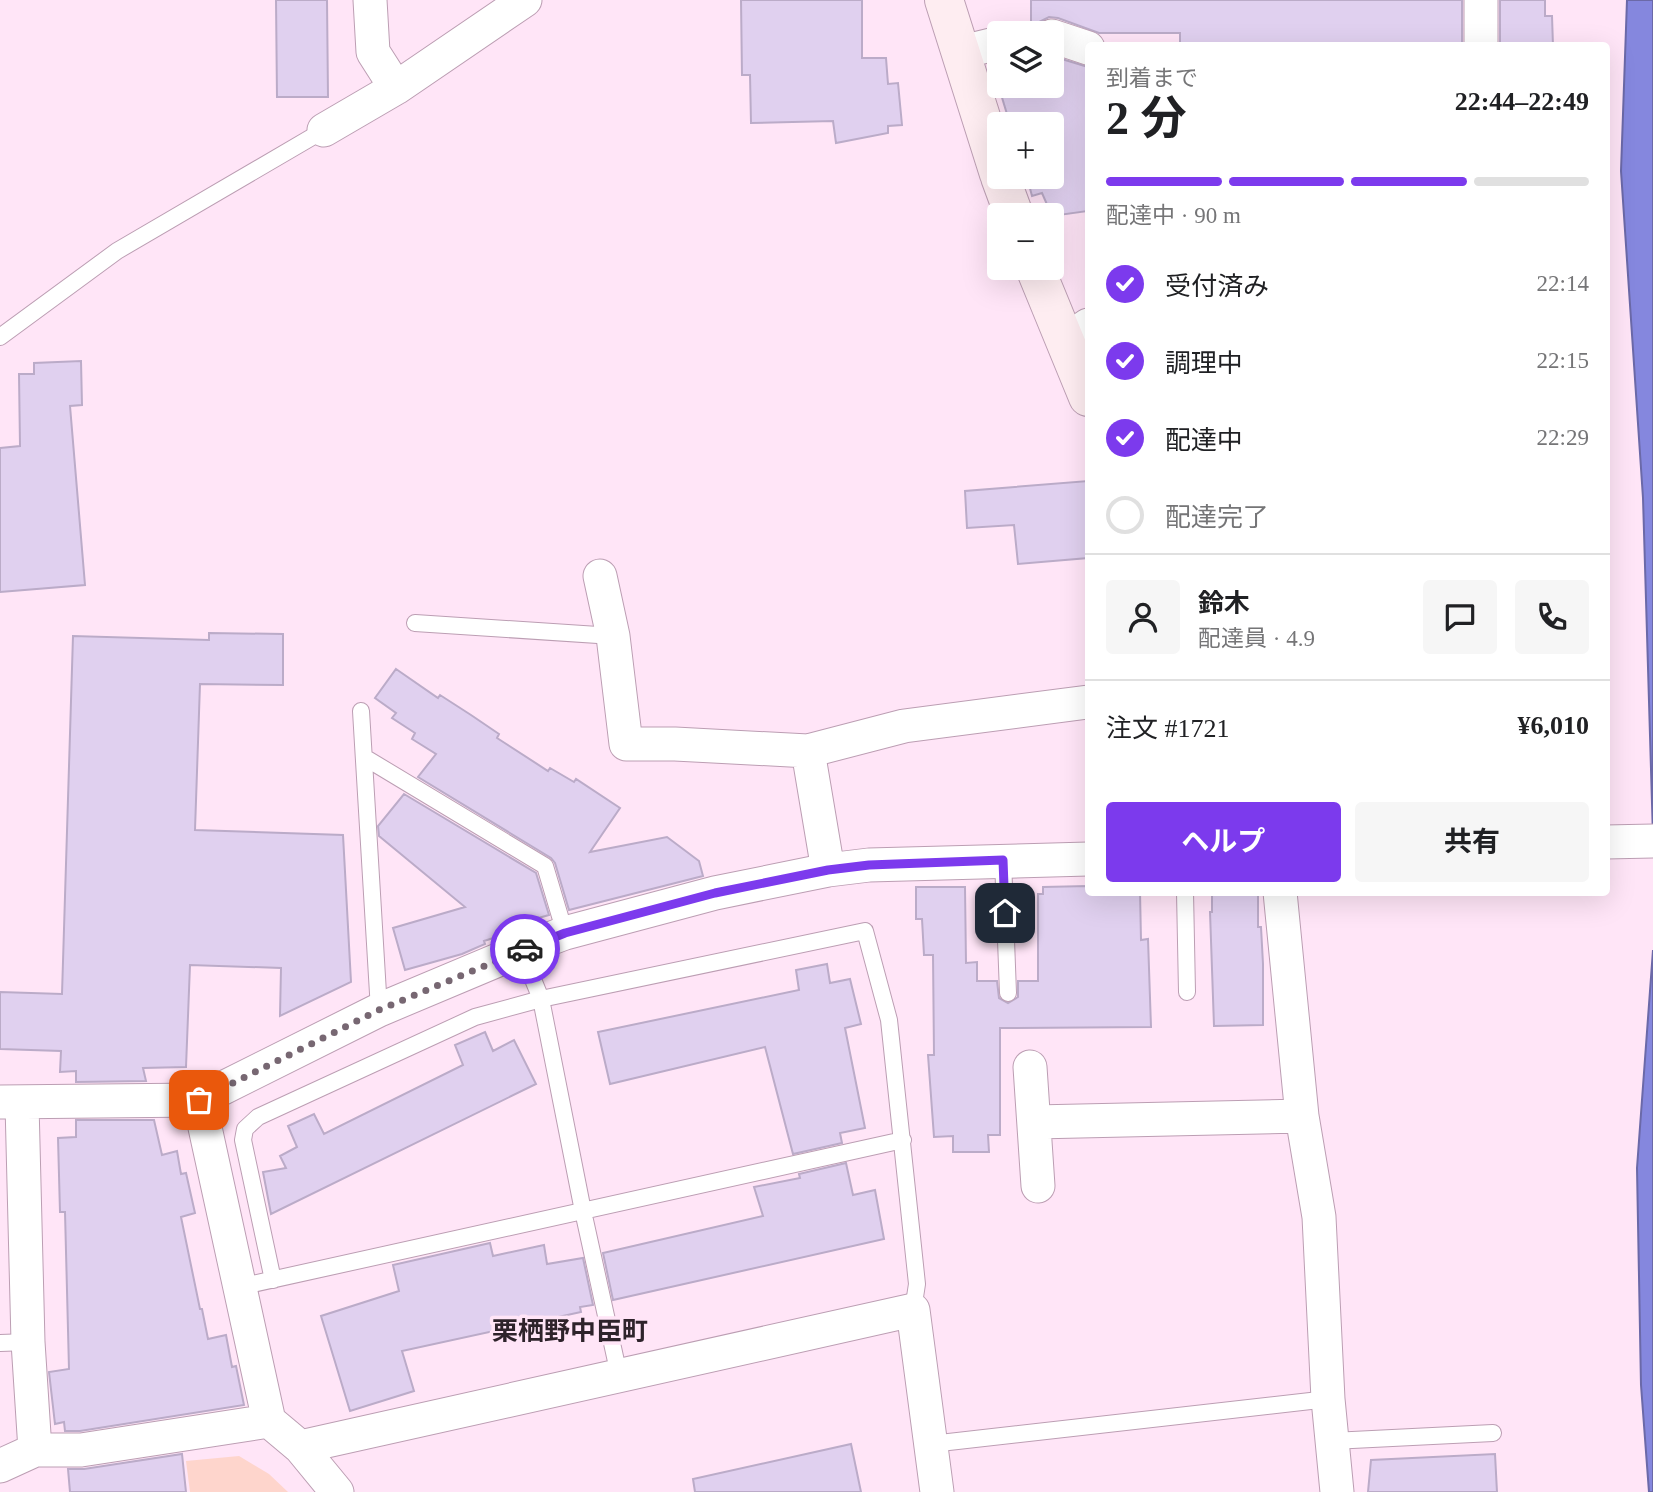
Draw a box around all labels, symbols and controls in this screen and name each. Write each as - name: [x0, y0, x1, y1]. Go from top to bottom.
- map controls: [987, 21, 1064, 280]
- button: layers: [987, 21, 1064, 98]
- text: 到着まで: [1106, 66, 1198, 91]
- text: 22:44–22:49: [1455, 87, 1589, 116]
- text: 2 分: [1106, 93, 1187, 144]
- button: +: [987, 112, 1064, 189]
- button: −: [987, 203, 1064, 280]
- text: 配達中 · 90 m: [1106, 203, 1241, 228]
- icon: check: [1106, 265, 1144, 303]
- text: 22:14: [1537, 271, 1589, 296]
- text: 受付済み: [1165, 272, 1269, 301]
- icon: check: [1106, 342, 1144, 380]
- text: 22:15: [1537, 348, 1589, 373]
- text: 調理中: [1165, 349, 1243, 378]
- icon: check: [1106, 419, 1144, 457]
- text: 22:29: [1537, 425, 1589, 450]
- text: 配達中: [1165, 426, 1243, 455]
- text: 配達完了: [1165, 503, 1269, 532]
- button: person: [1106, 580, 1180, 654]
- button: chat: [1423, 580, 1497, 654]
- button: phone: [1515, 580, 1589, 654]
- text: 鈴木: [1198, 589, 1250, 618]
- text: 配達員 · 4.9: [1198, 626, 1315, 651]
- text: ¥6,010: [1518, 711, 1589, 740]
- text: 注文 #1721: [1106, 714, 1230, 743]
- button: ヘルプ: [1106, 802, 1341, 882]
- button: 共有: [1355, 802, 1589, 882]
- pin: [975, 883, 1035, 943]
- icon: home: [986, 894, 1024, 932]
- courier: [490, 914, 560, 984]
- icon: car: [506, 930, 544, 968]
- pin: [169, 1070, 229, 1130]
- icon: bag: [180, 1081, 218, 1119]
- district label: 栗栖野中臣町: [492, 1317, 648, 1346]

